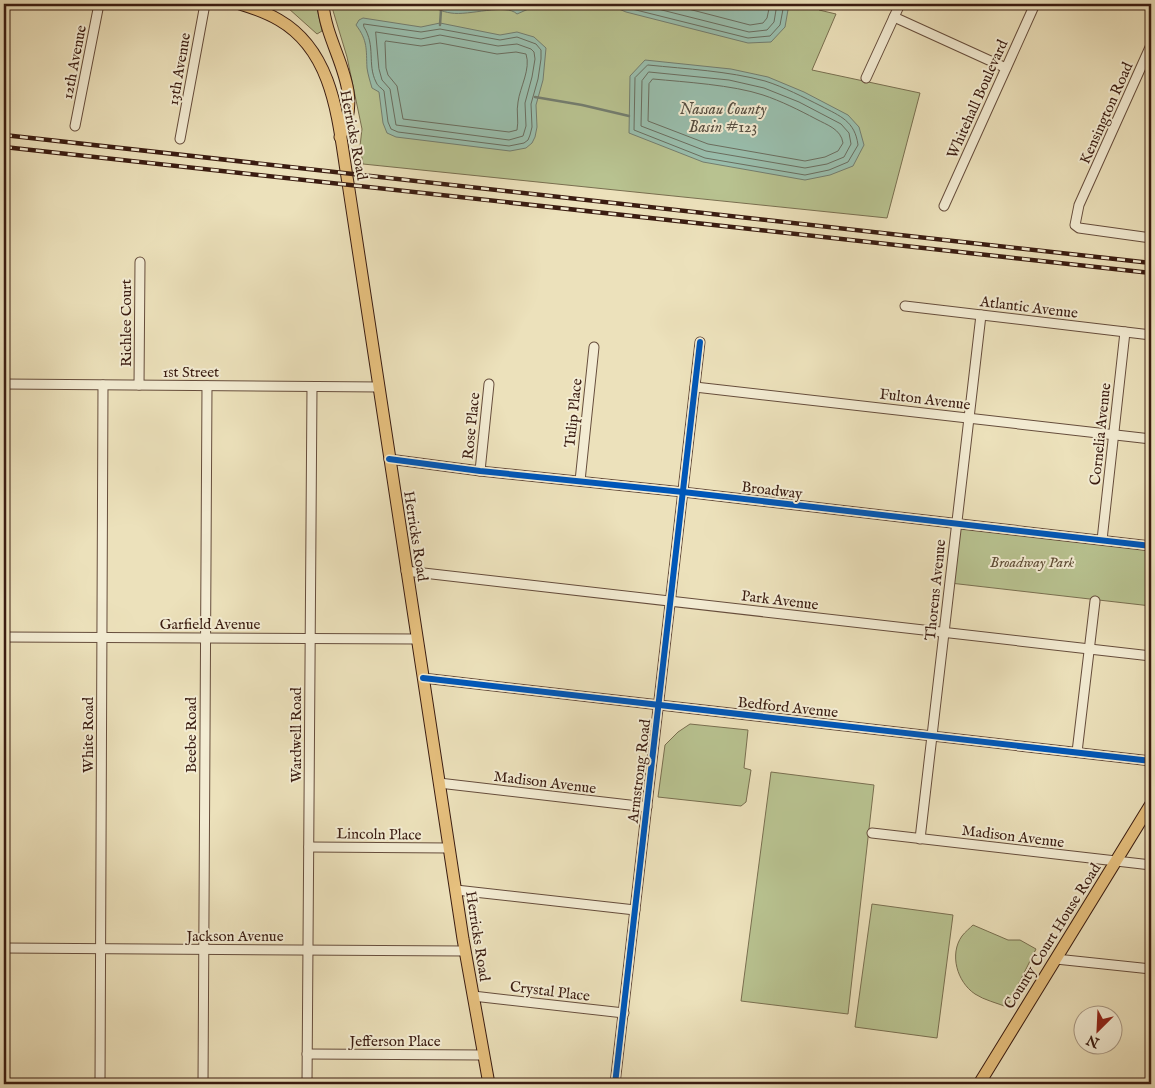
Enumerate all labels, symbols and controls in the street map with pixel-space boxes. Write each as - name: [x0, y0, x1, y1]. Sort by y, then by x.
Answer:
- street label: 12th Avenue: [58, 23, 91, 101]
- street label: 13th Avenue: [164, 31, 195, 107]
- street label: Whitehall Boulevard: [943, 36, 1013, 162]
- street label: Kensington Road: [1076, 58, 1138, 167]
- street label: Herricks Road: [335, 88, 372, 183]
- water label: Nassau County Basin #123: [680, 100, 767, 138]
- street label: Richlee Court: [117, 279, 136, 367]
- street label: Atlantic Avenue: [978, 292, 1079, 323]
- street label: 1st Street: [163, 363, 219, 382]
- street label: Tulip Place: [560, 377, 587, 449]
- street label: Cornelia Avenue: [1086, 382, 1115, 486]
- street label: Fulton Avenue: [878, 384, 972, 415]
- street label: Rose Place: [459, 391, 484, 461]
- street label: Broadway: [740, 477, 804, 504]
- street label: Herricks Road: [399, 489, 432, 584]
- street label: Thorens Avenue: [921, 538, 950, 642]
- park label: Broadway Park: [990, 553, 1074, 572]
- street label: Park Avenue: [740, 586, 820, 615]
- street label: Garfield Avenue: [160, 615, 260, 634]
- street label: Wardwell Road: [287, 686, 306, 783]
- street label: Bedford Avenue: [737, 693, 839, 722]
- street label: White Road: [79, 696, 98, 773]
- street label: Beebe Road: [182, 696, 201, 773]
- street label: Armstrong Road: [624, 717, 655, 825]
- street label: Madison Avenue: [493, 767, 597, 798]
- street label: Madison Avenue: [961, 821, 1065, 852]
- street label: Lincoln Place: [336, 824, 422, 845]
- street label: County Court House Road: [1000, 859, 1106, 1013]
- street label: Herricks Road: [461, 889, 494, 984]
- street label: Jackson Avenue: [184, 927, 284, 946]
- street label: Crystal Place: [509, 977, 591, 1006]
- north arrow: [1072, 1006, 1122, 1056]
- text: N: [1084, 1030, 1103, 1052]
- street label: Jefferson Place: [347, 1032, 441, 1051]

